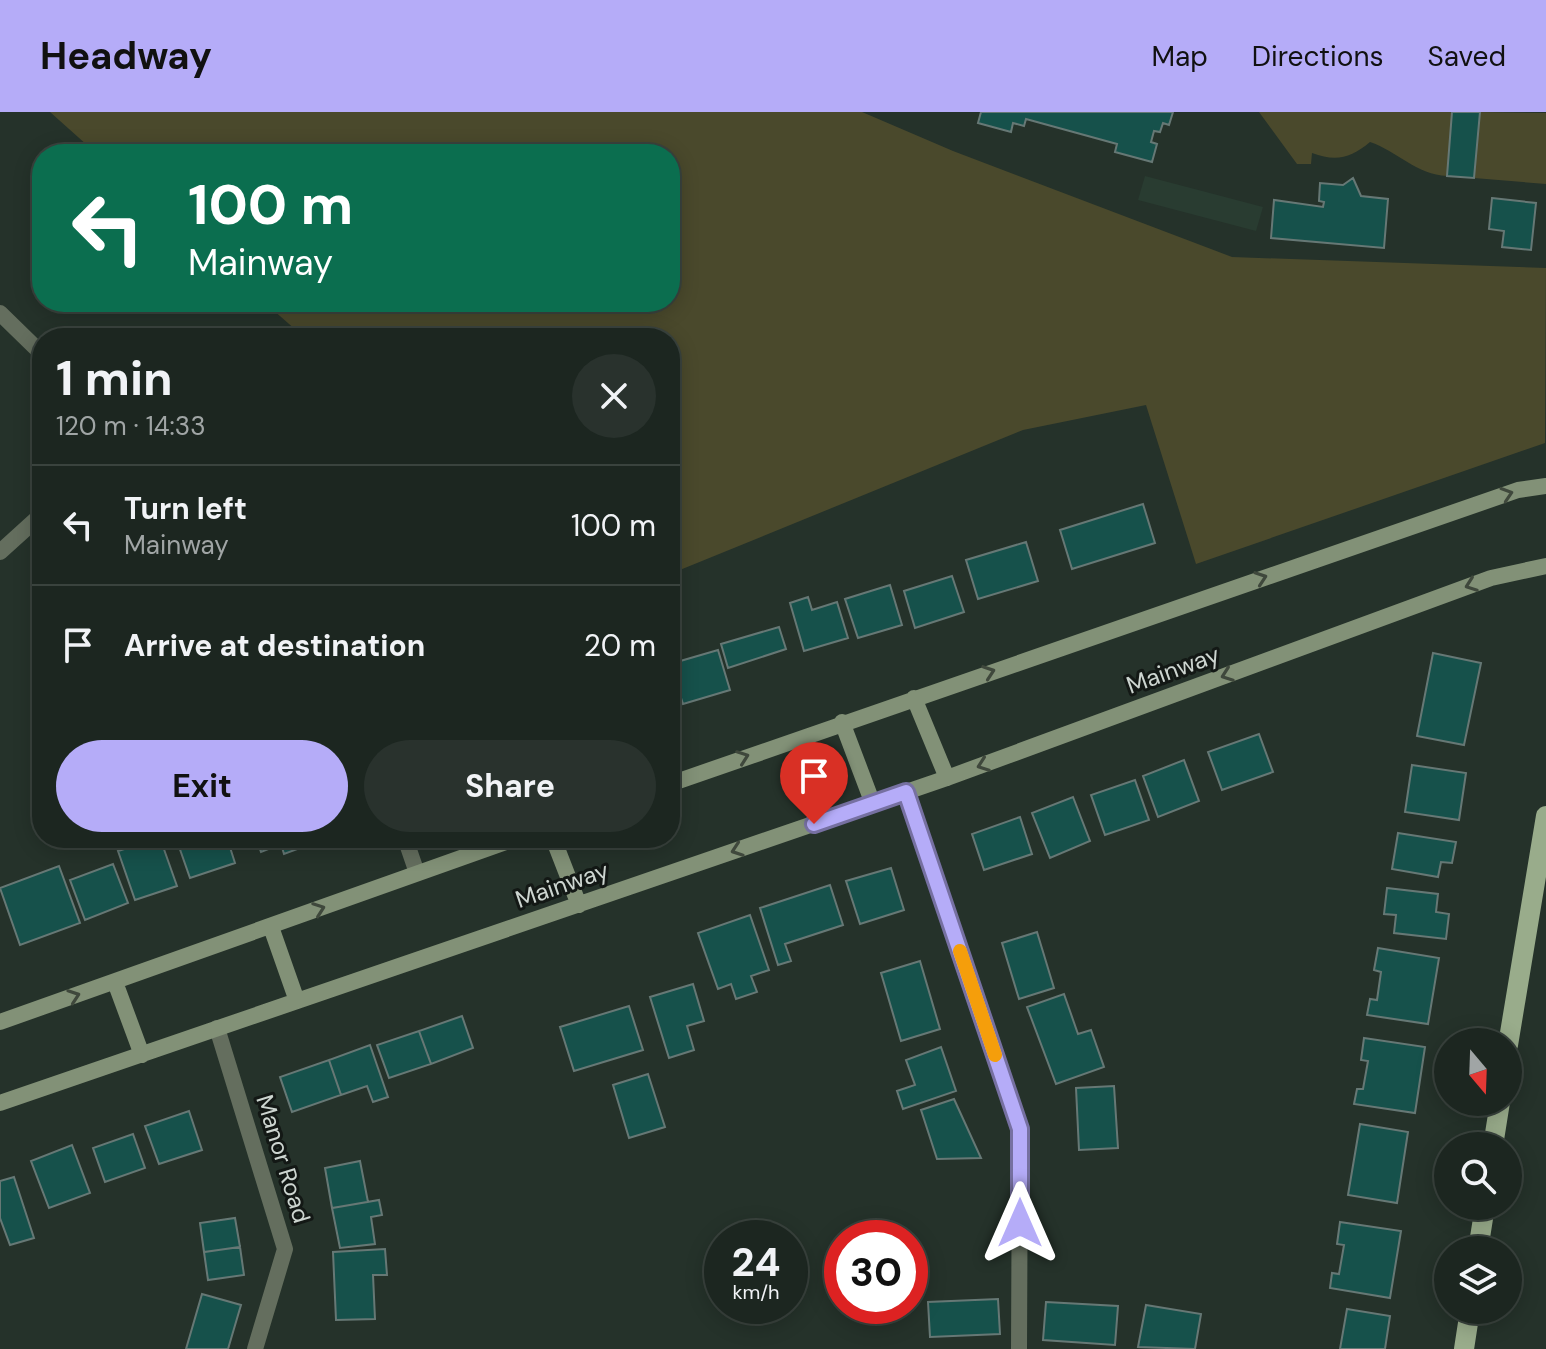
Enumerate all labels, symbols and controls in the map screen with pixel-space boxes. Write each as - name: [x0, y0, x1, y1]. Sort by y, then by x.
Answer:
- text: Headway: [40, 31, 212, 81]
- text: Map: [1151, 38, 1208, 75]
- text: Directions: [1252, 38, 1384, 75]
- text: Saved: [1428, 38, 1506, 75]
- text: 100 m: [188, 168, 353, 241]
- icon: left: [56, 176, 160, 280]
- text: Mainway: [188, 239, 333, 286]
- text: 1 min: [56, 347, 173, 410]
- button: close: [572, 354, 656, 438]
- text: 120 m · 14:33: [56, 409, 206, 443]
- one-way arrow: [1500, 487, 1514, 503]
- text: Turn left: [124, 489, 247, 528]
- icon: left: [56, 503, 100, 547]
- text: 100 m: [571, 506, 656, 545]
- text: Mainway: [124, 528, 229, 562]
- one-way arrow: [1254, 572, 1268, 588]
- one-way arrow: [1465, 575, 1479, 592]
- icon: arrive: [56, 623, 100, 667]
- text: Arrive at destination: [124, 626, 425, 665]
- text: 20 m: [584, 626, 656, 665]
- street label: Mainway: [1122, 638, 1224, 701]
- one-way arrow: [1221, 665, 1235, 682]
- one-way arrow: [981, 666, 995, 682]
- button: Exit: [56, 740, 348, 832]
- button: Share: [364, 740, 656, 832]
- pin: [780, 742, 848, 824]
- one-way arrow: [736, 751, 750, 767]
- icon: arrive: [792, 754, 836, 798]
- one-way arrow: [977, 755, 991, 772]
- one-way arrow: [731, 841, 745, 857]
- street label: Mainway: [511, 854, 613, 915]
- one-way arrow: [311, 902, 325, 919]
- one-way arrow: [66, 989, 80, 1006]
- north arrow: [1434, 1028, 1522, 1116]
- map controls: [1434, 1028, 1522, 1324]
- street label: Manor Road: [249, 1091, 318, 1227]
- button: search: [1434, 1132, 1522, 1220]
- position arrow: [978, 1181, 1062, 1265]
- speed limit sign: 30: [824, 1220, 928, 1324]
- text: 24: [732, 1236, 780, 1288]
- button: layers: [1434, 1236, 1522, 1324]
- text: km/h: [732, 1279, 780, 1305]

